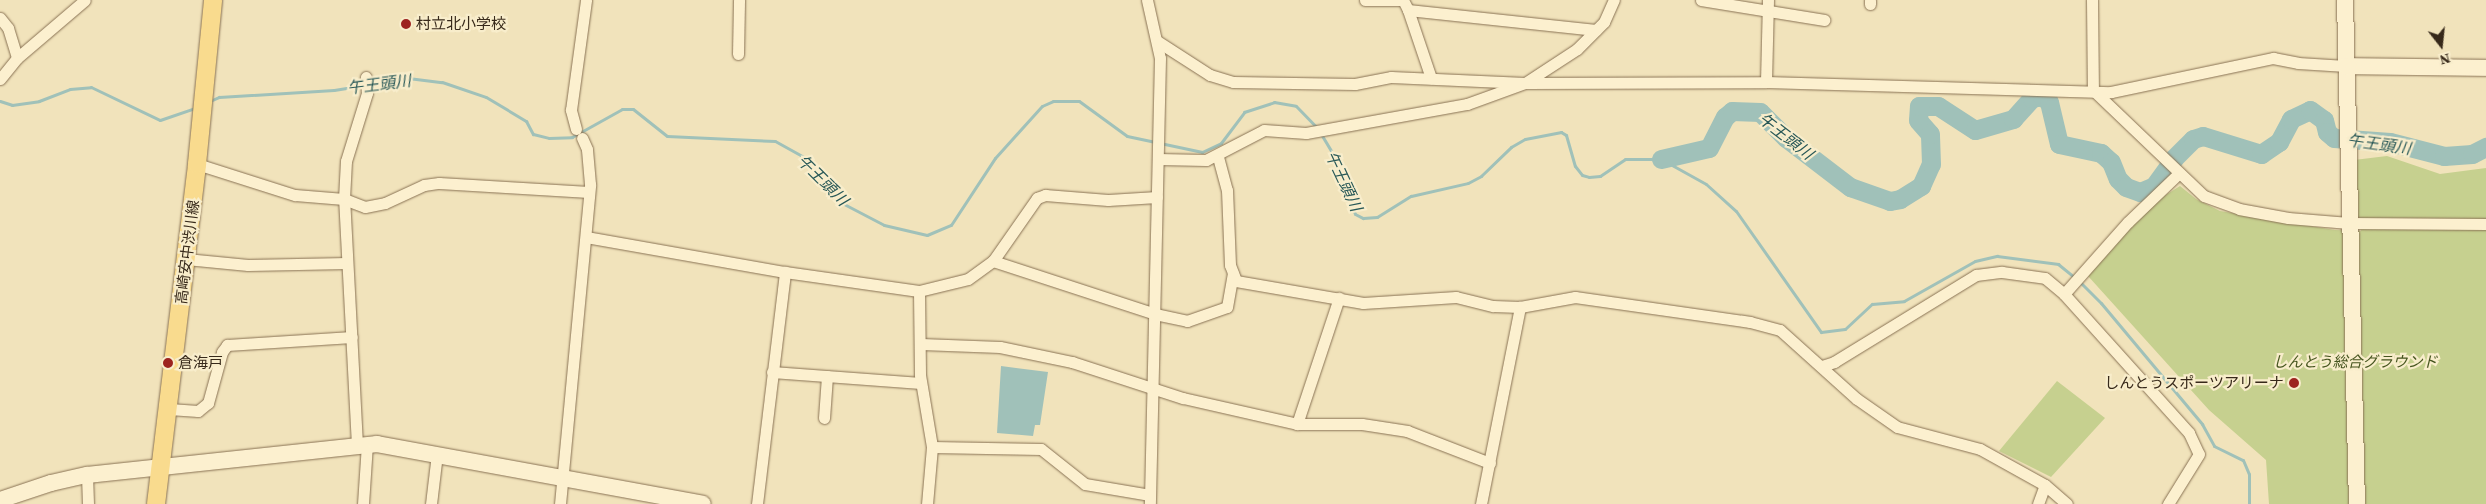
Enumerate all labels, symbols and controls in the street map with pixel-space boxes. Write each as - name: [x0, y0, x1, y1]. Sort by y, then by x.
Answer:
- place label: 村立北小学校: [416, 15, 506, 33]
- marker: 村立北小学校: [400, 18, 412, 30]
- north arrow: [2416, 20, 2466, 70]
- text: N: [2437, 48, 2453, 70]
- water label: 午王頭川: [346, 71, 412, 97]
- water label: 午王頭川: [1755, 109, 1817, 163]
- water label: 午王頭川: [2346, 130, 2412, 158]
- water label: 午王頭川: [1322, 148, 1366, 214]
- water label: 午王頭川: [794, 151, 852, 209]
- street label: 高崎安中渋川線: [172, 199, 202, 305]
- park label: しんとう総合グラウンド: [2273, 353, 2437, 371]
- place label: 倉海戸: [178, 354, 223, 372]
- marker: 倉海戸: [162, 357, 174, 369]
- place label: しんとうスポーツアリーナ: [2104, 374, 2284, 392]
- marker: しんとうスポーツアリーナ: [2288, 377, 2300, 389]

